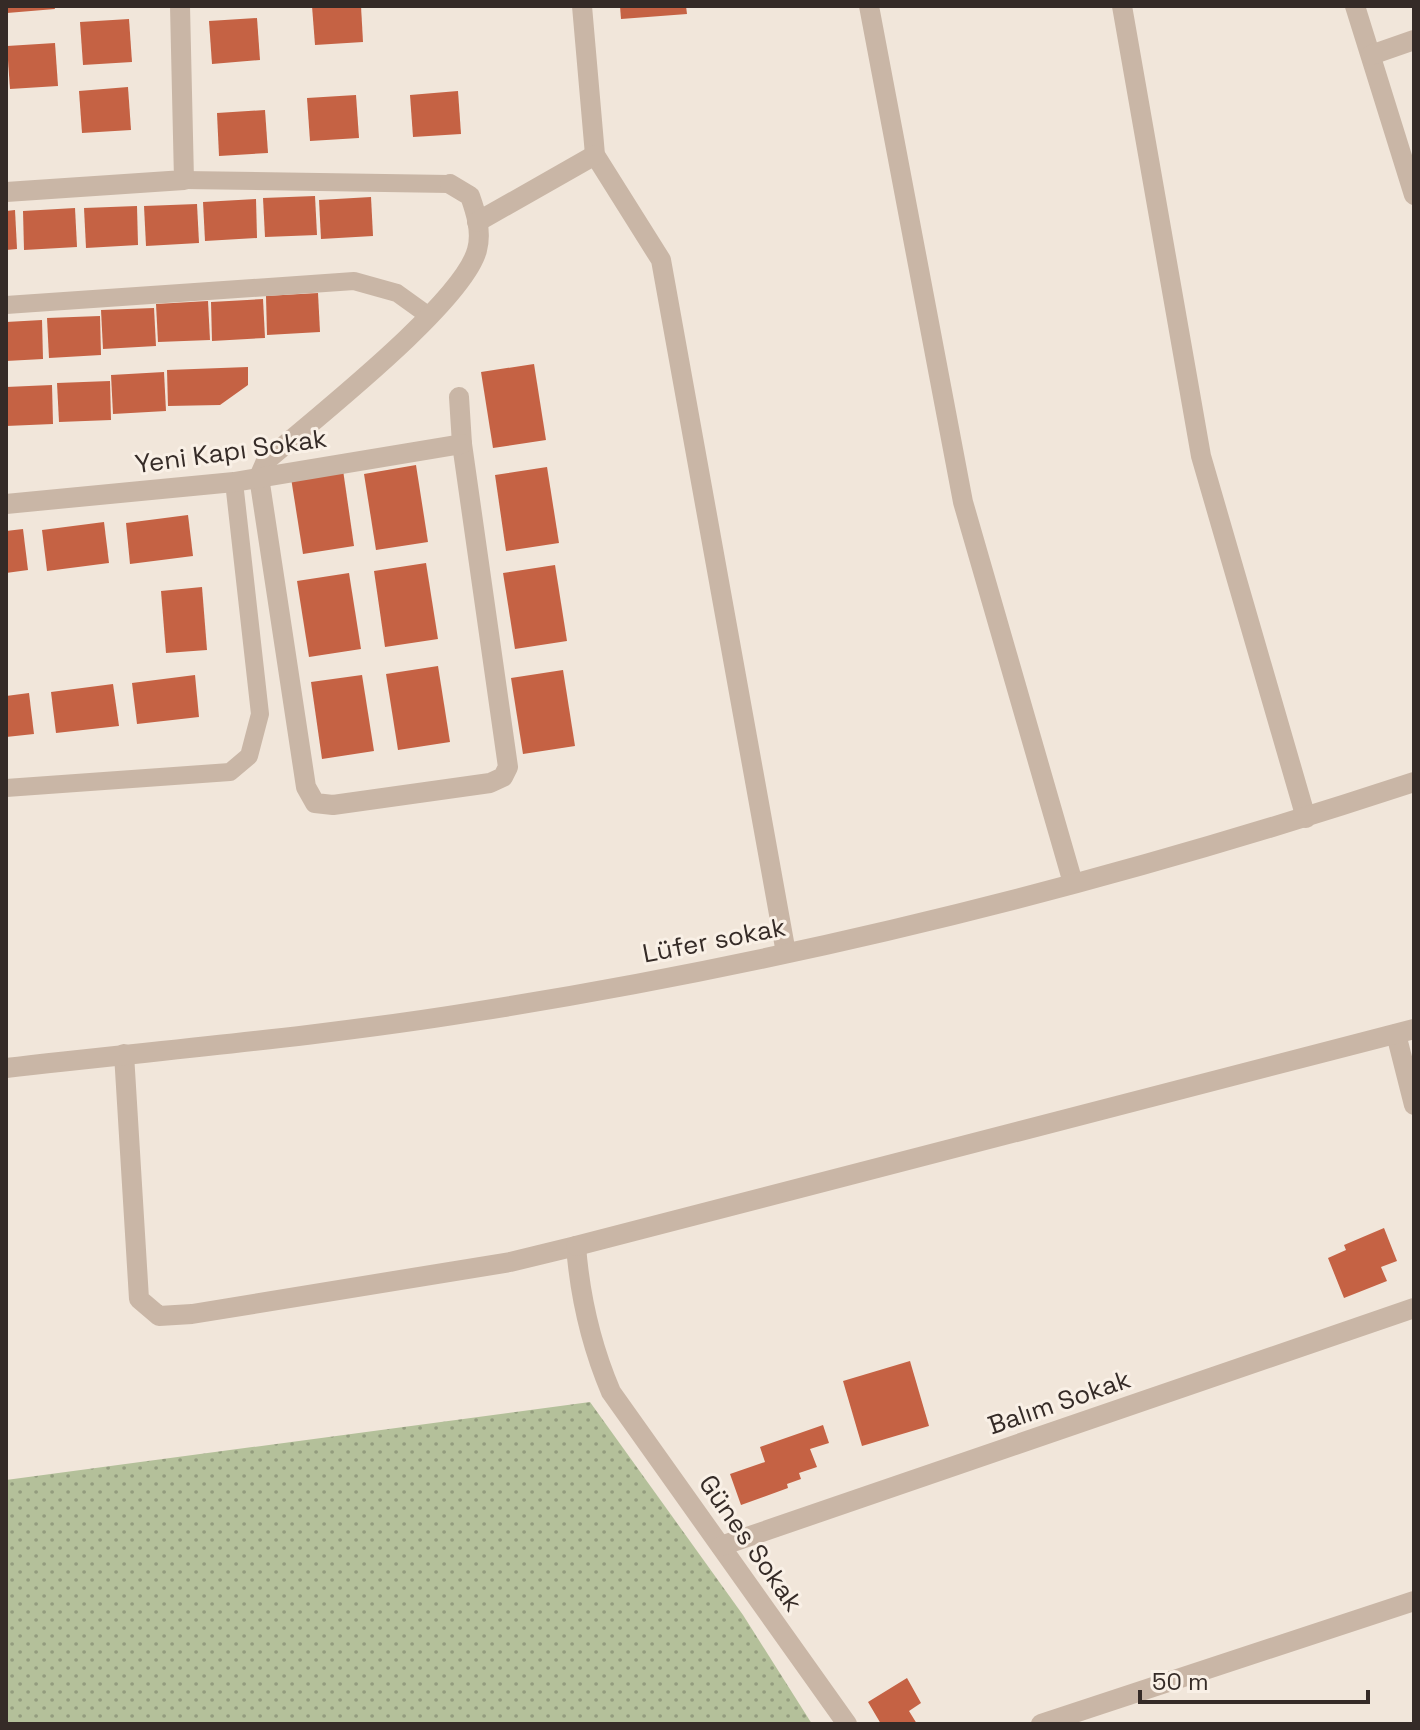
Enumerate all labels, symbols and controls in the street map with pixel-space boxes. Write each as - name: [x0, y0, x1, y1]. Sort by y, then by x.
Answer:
- street label: Yeni Kapı Sokak: [133, 421, 329, 481]
- street label: Lüfer sokak: [640, 909, 788, 971]
- street label: Balım Sokak: [983, 1362, 1135, 1442]
- street label: Günes Sokak: [691, 1468, 811, 1618]
- scale bar: [1140, 1654, 1368, 1704]
- text: 50 m: [1152, 1666, 1209, 1697]

